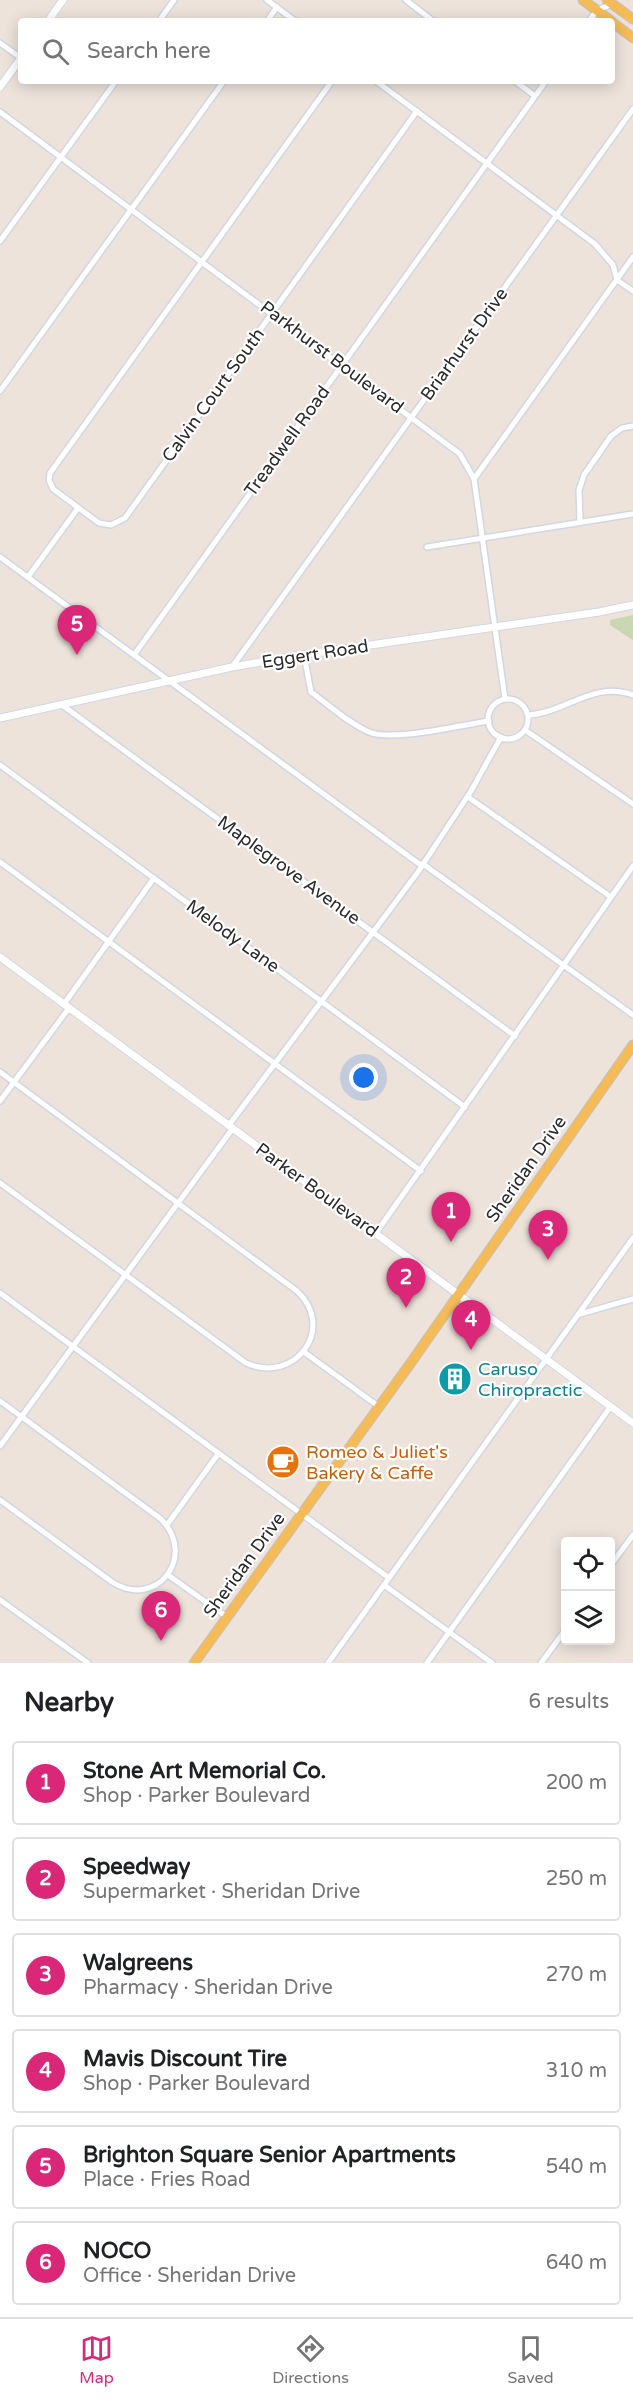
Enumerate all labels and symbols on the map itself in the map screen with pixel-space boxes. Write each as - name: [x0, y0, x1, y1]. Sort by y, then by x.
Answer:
- street label: Briarhurst Drive: [416, 283, 512, 405]
- street label: Parkhurst Boulevard: [256, 296, 408, 418]
- street label: Calvin Court South: [157, 324, 269, 466]
- street label: Treadwell Road: [239, 381, 335, 501]
- pin: 5: [58, 606, 97, 655]
- street label: Eggert Road: [260, 635, 370, 673]
- street label: Maplegrove Avenue: [213, 811, 365, 929]
- street label: Melody Lane: [182, 895, 284, 977]
- your location: [349, 1063, 378, 1092]
- street label: Sheridan Drive: [481, 1112, 571, 1226]
- street label: Parker Boulevard: [251, 1138, 383, 1242]
- pin: 1: [432, 1192, 470, 1242]
- pin: 3: [528, 1210, 568, 1260]
- pin: 2: [386, 1258, 426, 1308]
- pin: 4: [452, 1300, 490, 1350]
- place label: Caruso Chiropractic: [478, 1358, 582, 1401]
- building icon: Caruso Chiropractic: [437, 1361, 473, 1397]
- place label: Romeo & Juliet's Bakery & Caffe: [306, 1441, 448, 1484]
- cafe icon: Romeo & Juliet's Bakery & Caffe: [265, 1444, 301, 1480]
- street label: Sheridan Drive: [198, 1508, 290, 1622]
- pin: 6: [142, 1592, 180, 1641]

